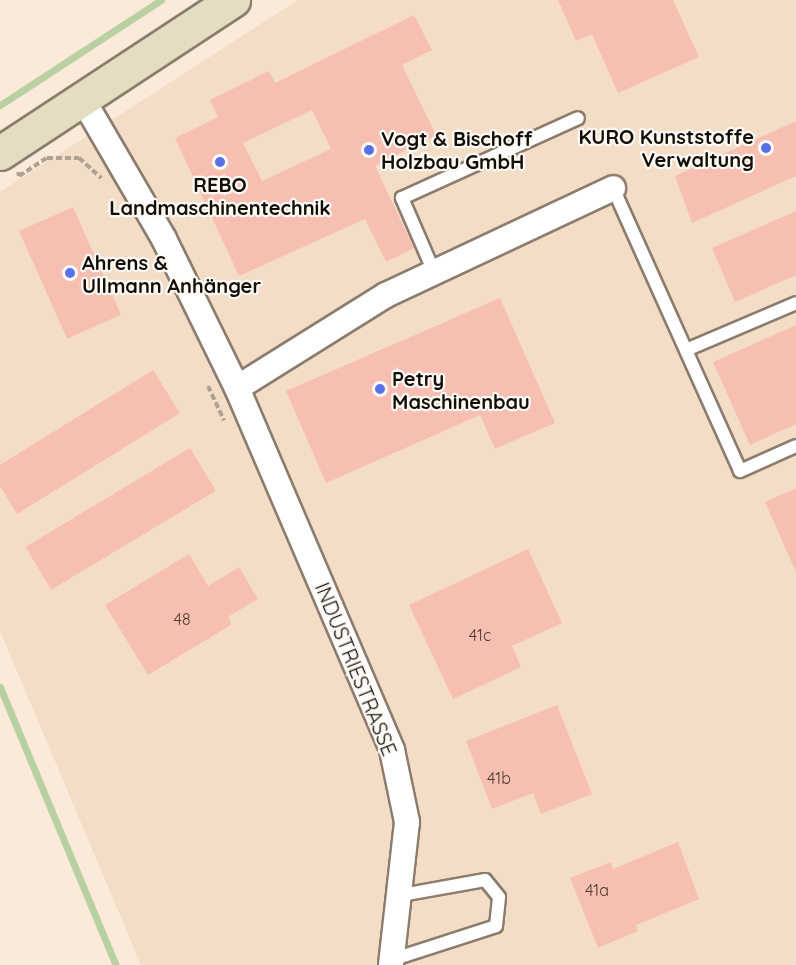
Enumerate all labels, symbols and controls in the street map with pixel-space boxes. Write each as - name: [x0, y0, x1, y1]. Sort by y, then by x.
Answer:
- place label: KURO Kunststoffe Verwaltung: [579, 124, 754, 171]
- place label: Vogt & Bischoff Holzbau GmbH: [381, 126, 532, 173]
- marker: KURO Kunststoffe Verwaltung: [759, 141, 773, 155]
- marker: Vogt & Bischoff Holzbau GmbH: [362, 143, 376, 157]
- marker: REBO Landmaschinentechnik: [213, 155, 227, 169]
- place label: REBO Landmaschinentechnik: [109, 172, 331, 219]
- place label: Ahrens & Ullmann Anhänger: [82, 250, 261, 297]
- marker: Ahrens & Ullmann Anhänger: [63, 266, 77, 280]
- place label: Petry Maschinenbau: [392, 366, 530, 413]
- marker: Petry Maschinenbau: [373, 382, 387, 396]
- street label: INDUSTRIESTRASSE: [310, 579, 402, 759]
- house number: 48: [173, 609, 191, 629]
- house number: 41c: [469, 625, 491, 645]
- house number: 41b: [487, 768, 511, 788]
- house number: 41a: [585, 880, 609, 900]

